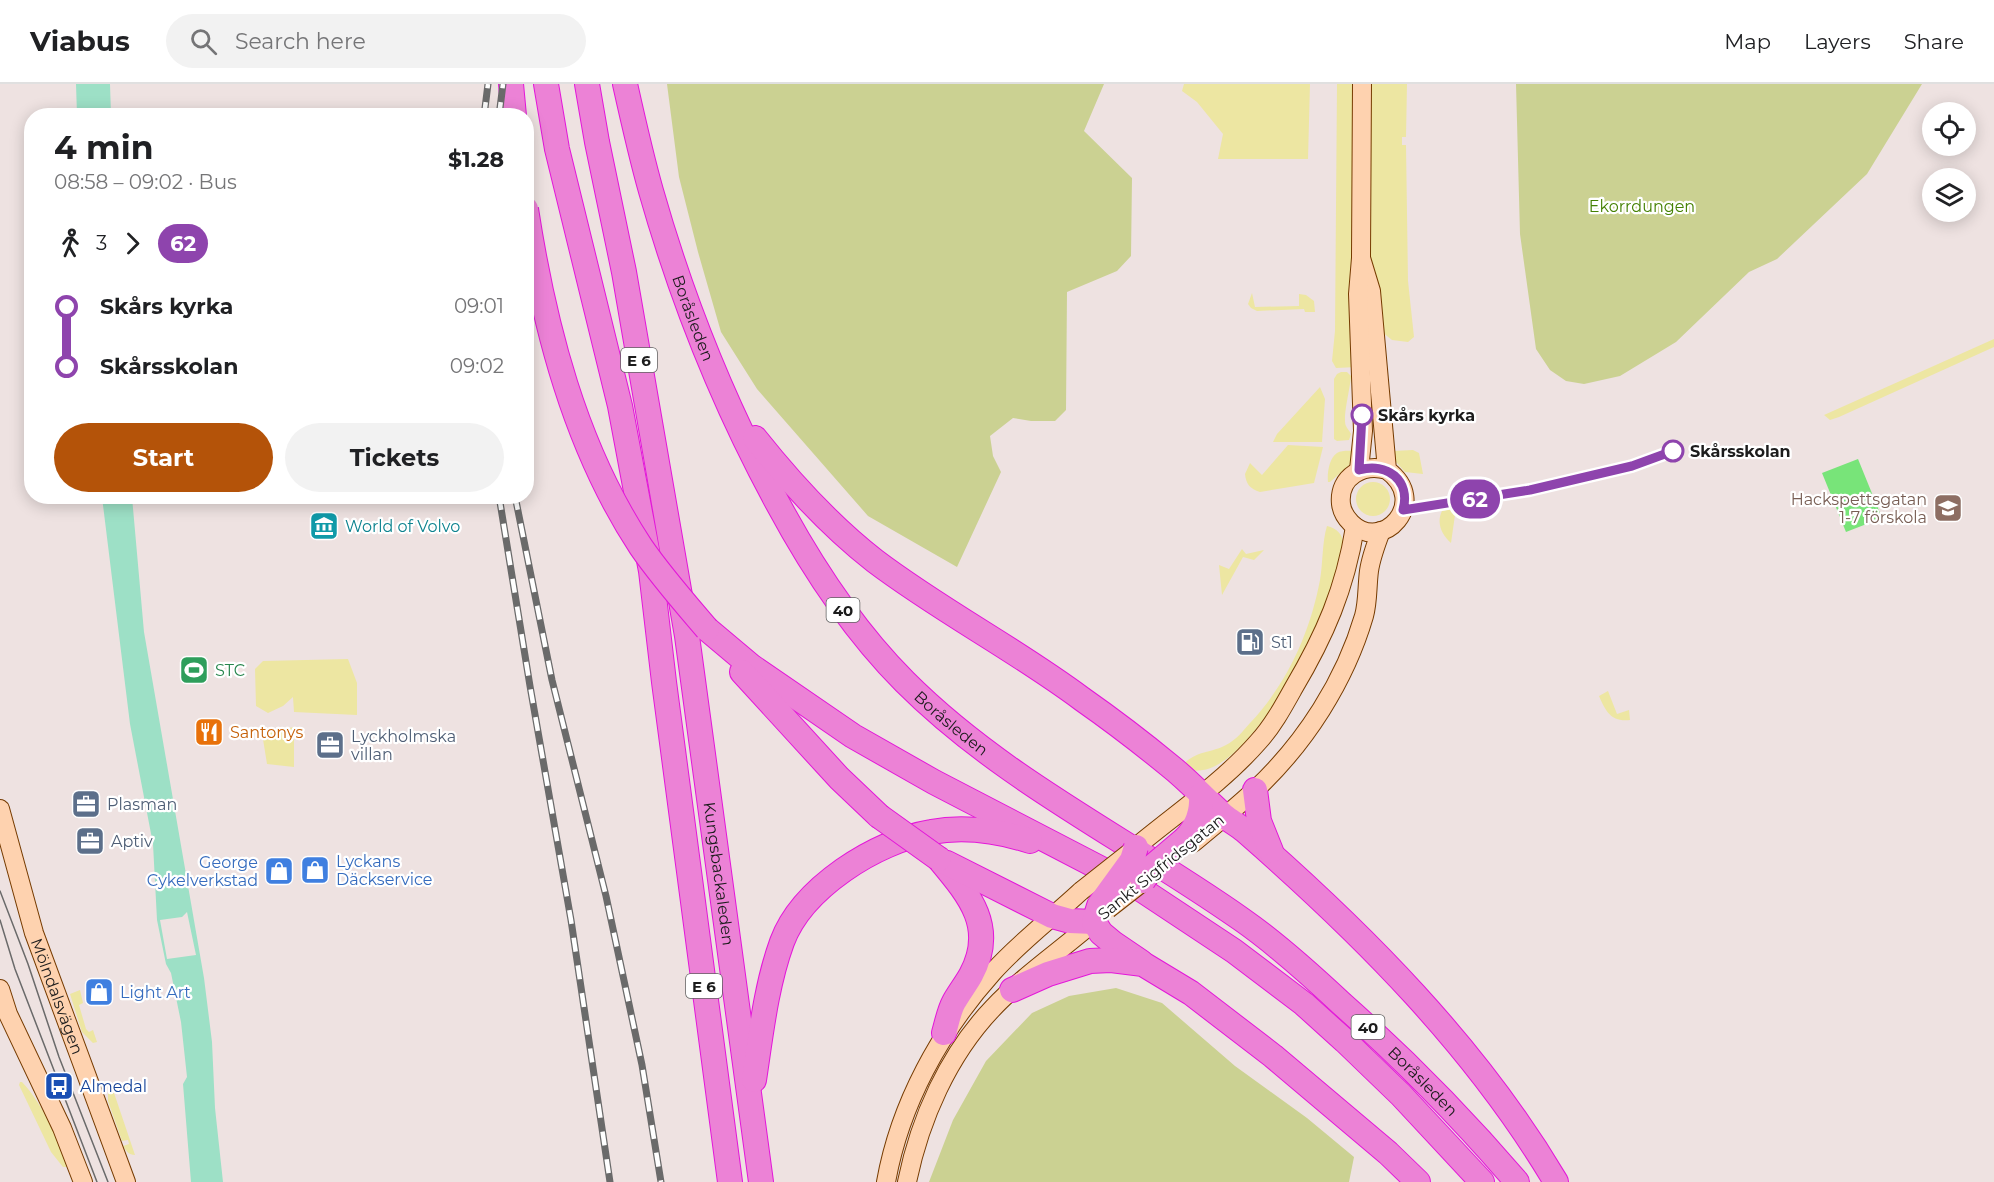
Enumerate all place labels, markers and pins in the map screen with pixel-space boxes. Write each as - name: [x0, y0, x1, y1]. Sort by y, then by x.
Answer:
- marker: Skårs kyrka: [1351, 404, 1373, 426]
- place label: Skårs kyrka: [1378, 406, 1475, 425]
- marker: Skårsskolan: [1662, 440, 1684, 462]
- place label: Skårsskolan: [1690, 442, 1791, 461]
- place label: Hackspettsgatan 1-7 förskola: [1791, 490, 1927, 527]
- school or university icon: Hackspettsgatan 1-7 förskola: [1932, 492, 1964, 524]
- museum icon: World of Volvo: [308, 510, 340, 542]
- place label: World of Volvo: [345, 517, 460, 536]
- fuel station icon: St1: [1234, 626, 1266, 658]
- place label: St1: [1271, 633, 1293, 652]
- sports icon: STC: [178, 654, 210, 686]
- place label: STC: [215, 661, 245, 680]
- restaurant icon: Santonys: [193, 716, 225, 748]
- place label: Santonys: [230, 723, 303, 742]
- place label: Lyckholmska villan: [351, 727, 456, 764]
- office icon: Lyckholmska villan: [314, 729, 346, 761]
- office icon: Plasman: [70, 788, 102, 820]
- place label: Plasman: [107, 795, 177, 814]
- office icon: Aptiv: [74, 825, 106, 857]
- place label: Aptiv: [111, 832, 153, 851]
- place label: Lyckans Däckservice: [336, 852, 433, 889]
- place label: George Cykelverkstad: [147, 853, 258, 890]
- shop icon: Lyckans Däckservice: [299, 854, 331, 886]
- shop icon: George Cykelverkstad: [263, 855, 295, 887]
- shop icon: Light Art: [83, 976, 115, 1008]
- place label: Light Art: [120, 983, 191, 1002]
- bus stop icon: Almedal: [43, 1070, 75, 1102]
- place label: Almedal: [80, 1077, 147, 1096]

